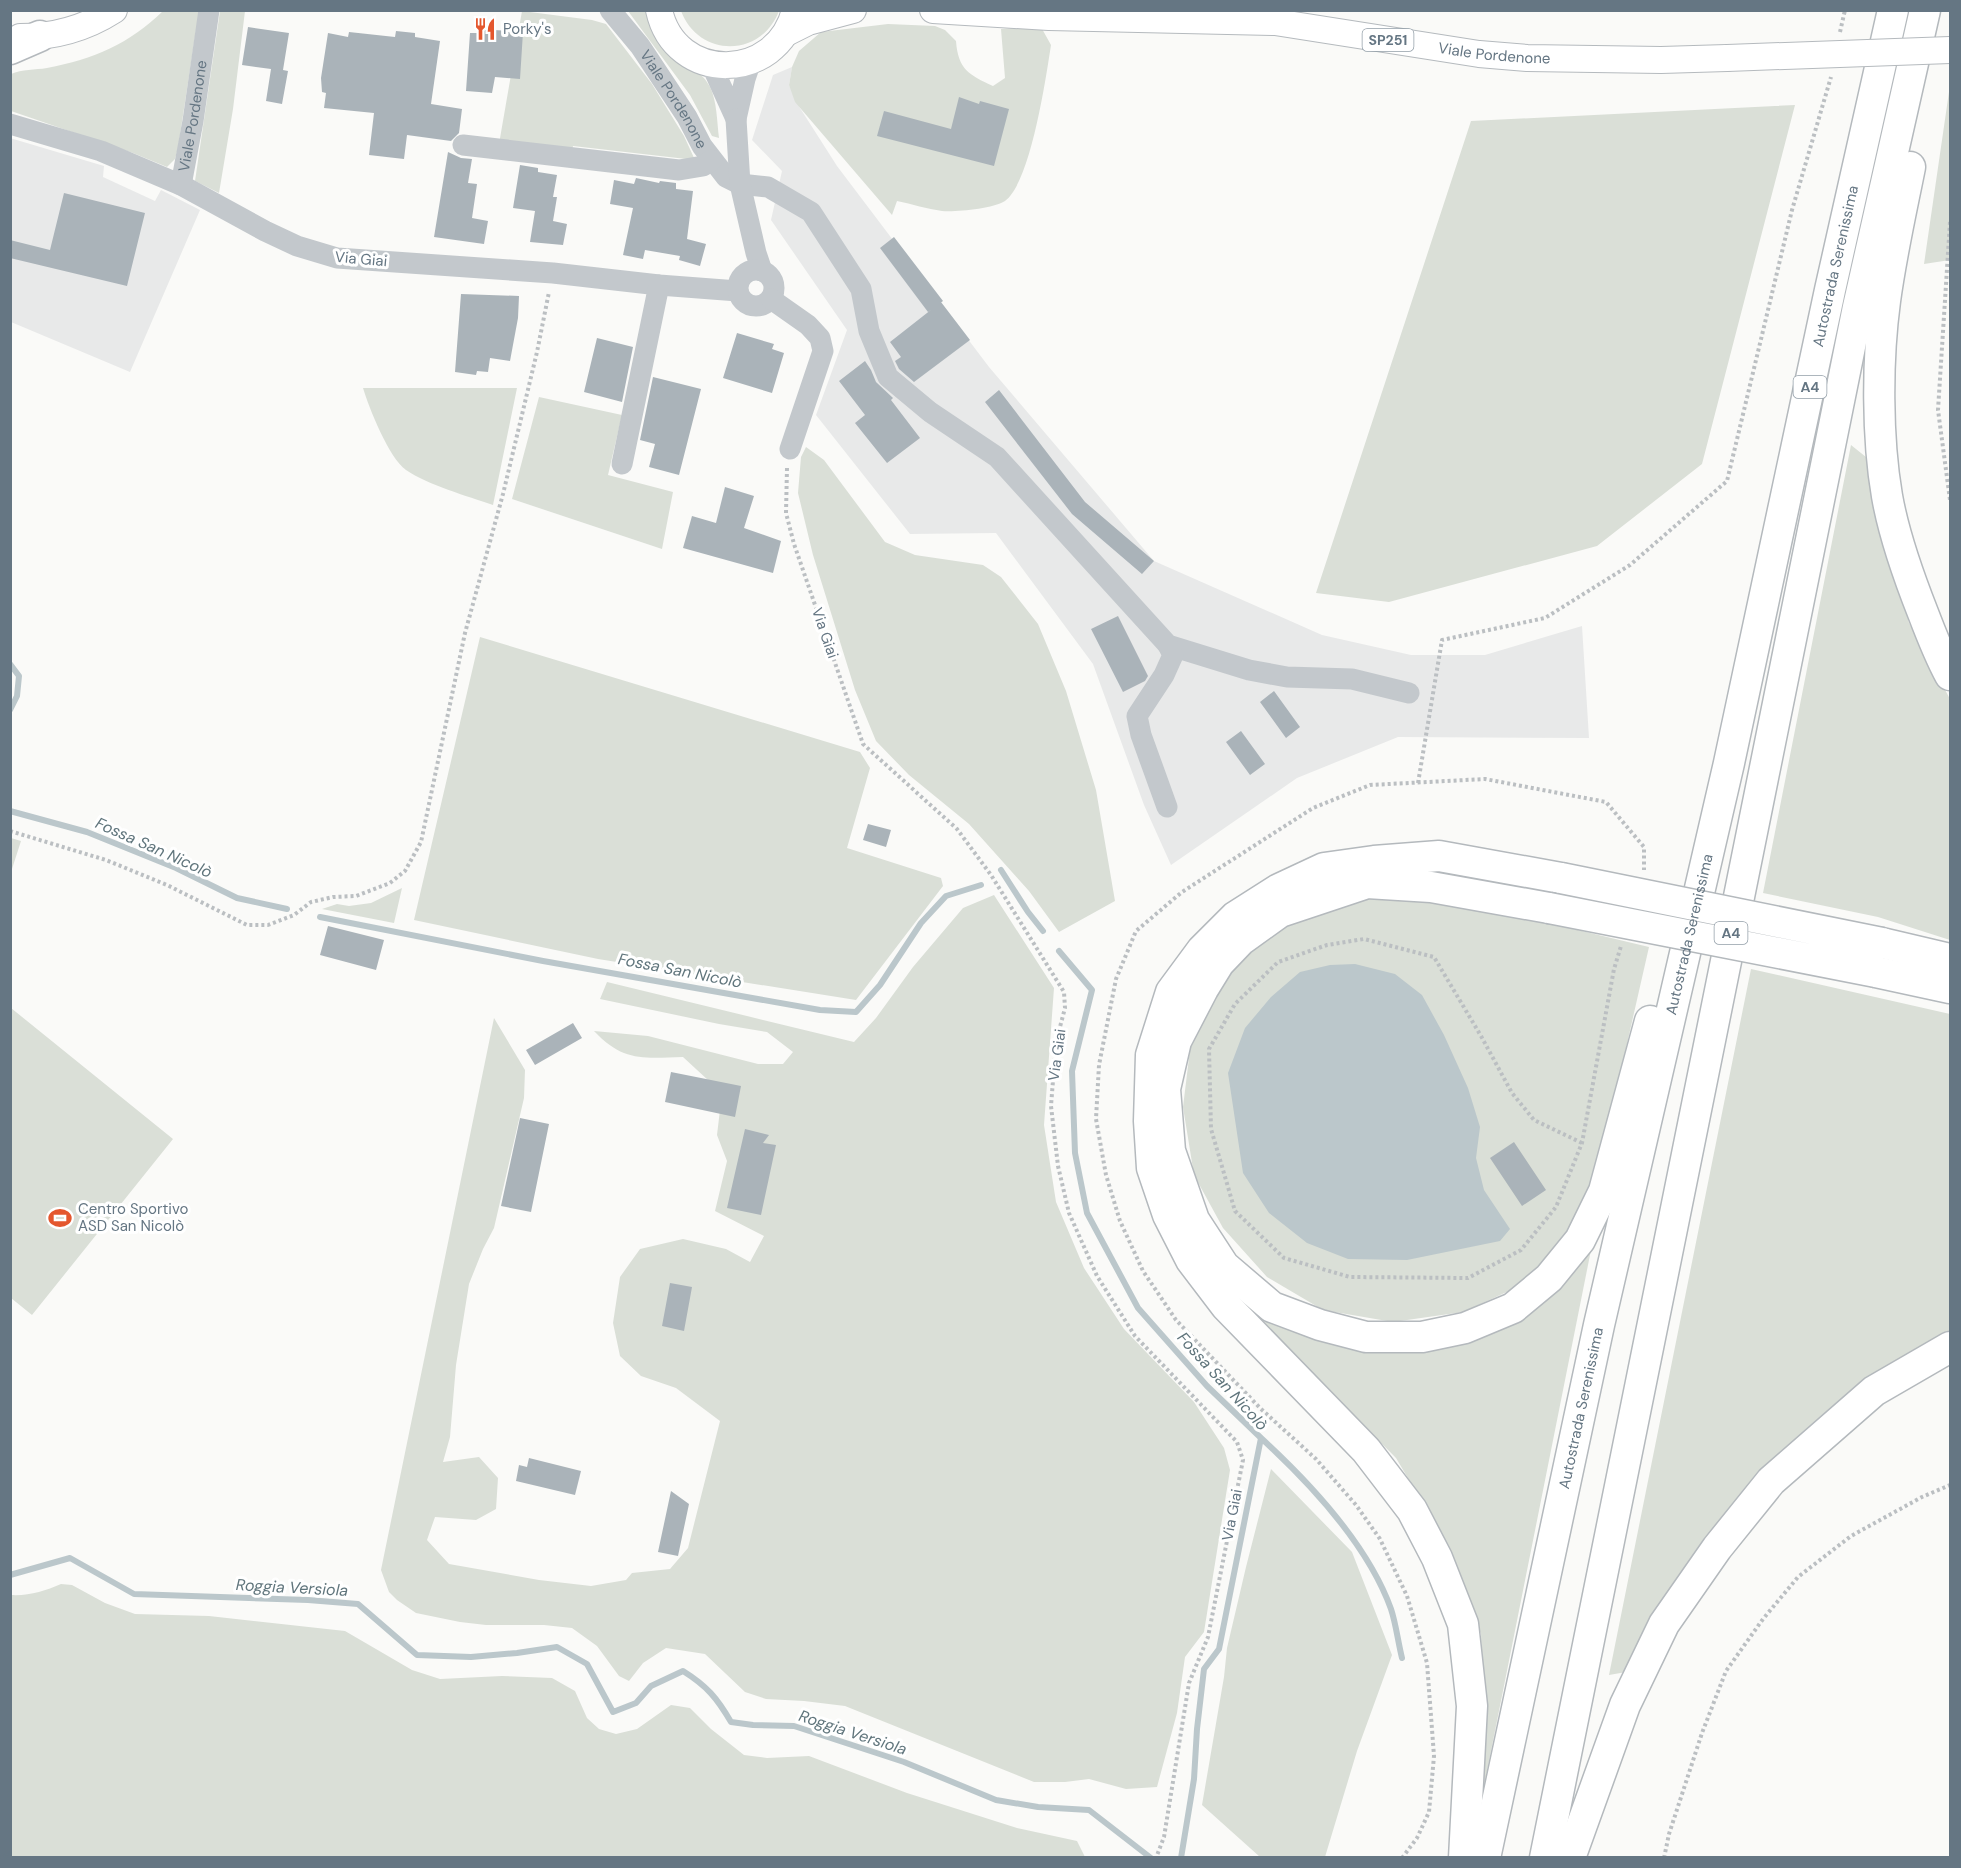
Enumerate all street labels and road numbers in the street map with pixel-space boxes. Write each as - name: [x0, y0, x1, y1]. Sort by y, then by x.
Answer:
- road number: SP251: [1362, 29, 1414, 51]
- street label: Viale Pordenone: [1437, 38, 1551, 68]
- street label: Viale Pordenone: [635, 46, 712, 152]
- street label: Viale Pordenone: [174, 59, 212, 173]
- street label: Autostrada Serenissima: [1808, 184, 1863, 349]
- street label: Via Giai: [334, 247, 388, 271]
- road number: A4: [1794, 376, 1826, 398]
- street label: Via Giai: [807, 605, 843, 661]
- street label: Autostrada Serenissima: [1661, 852, 1718, 1017]
- road number: A4: [1714, 922, 1748, 944]
- street label: Via Giai: [1043, 1028, 1071, 1082]
- street label: Autostrada Serenissima: [1554, 1325, 1608, 1491]
- street label: Via Giai: [1217, 1487, 1247, 1543]

